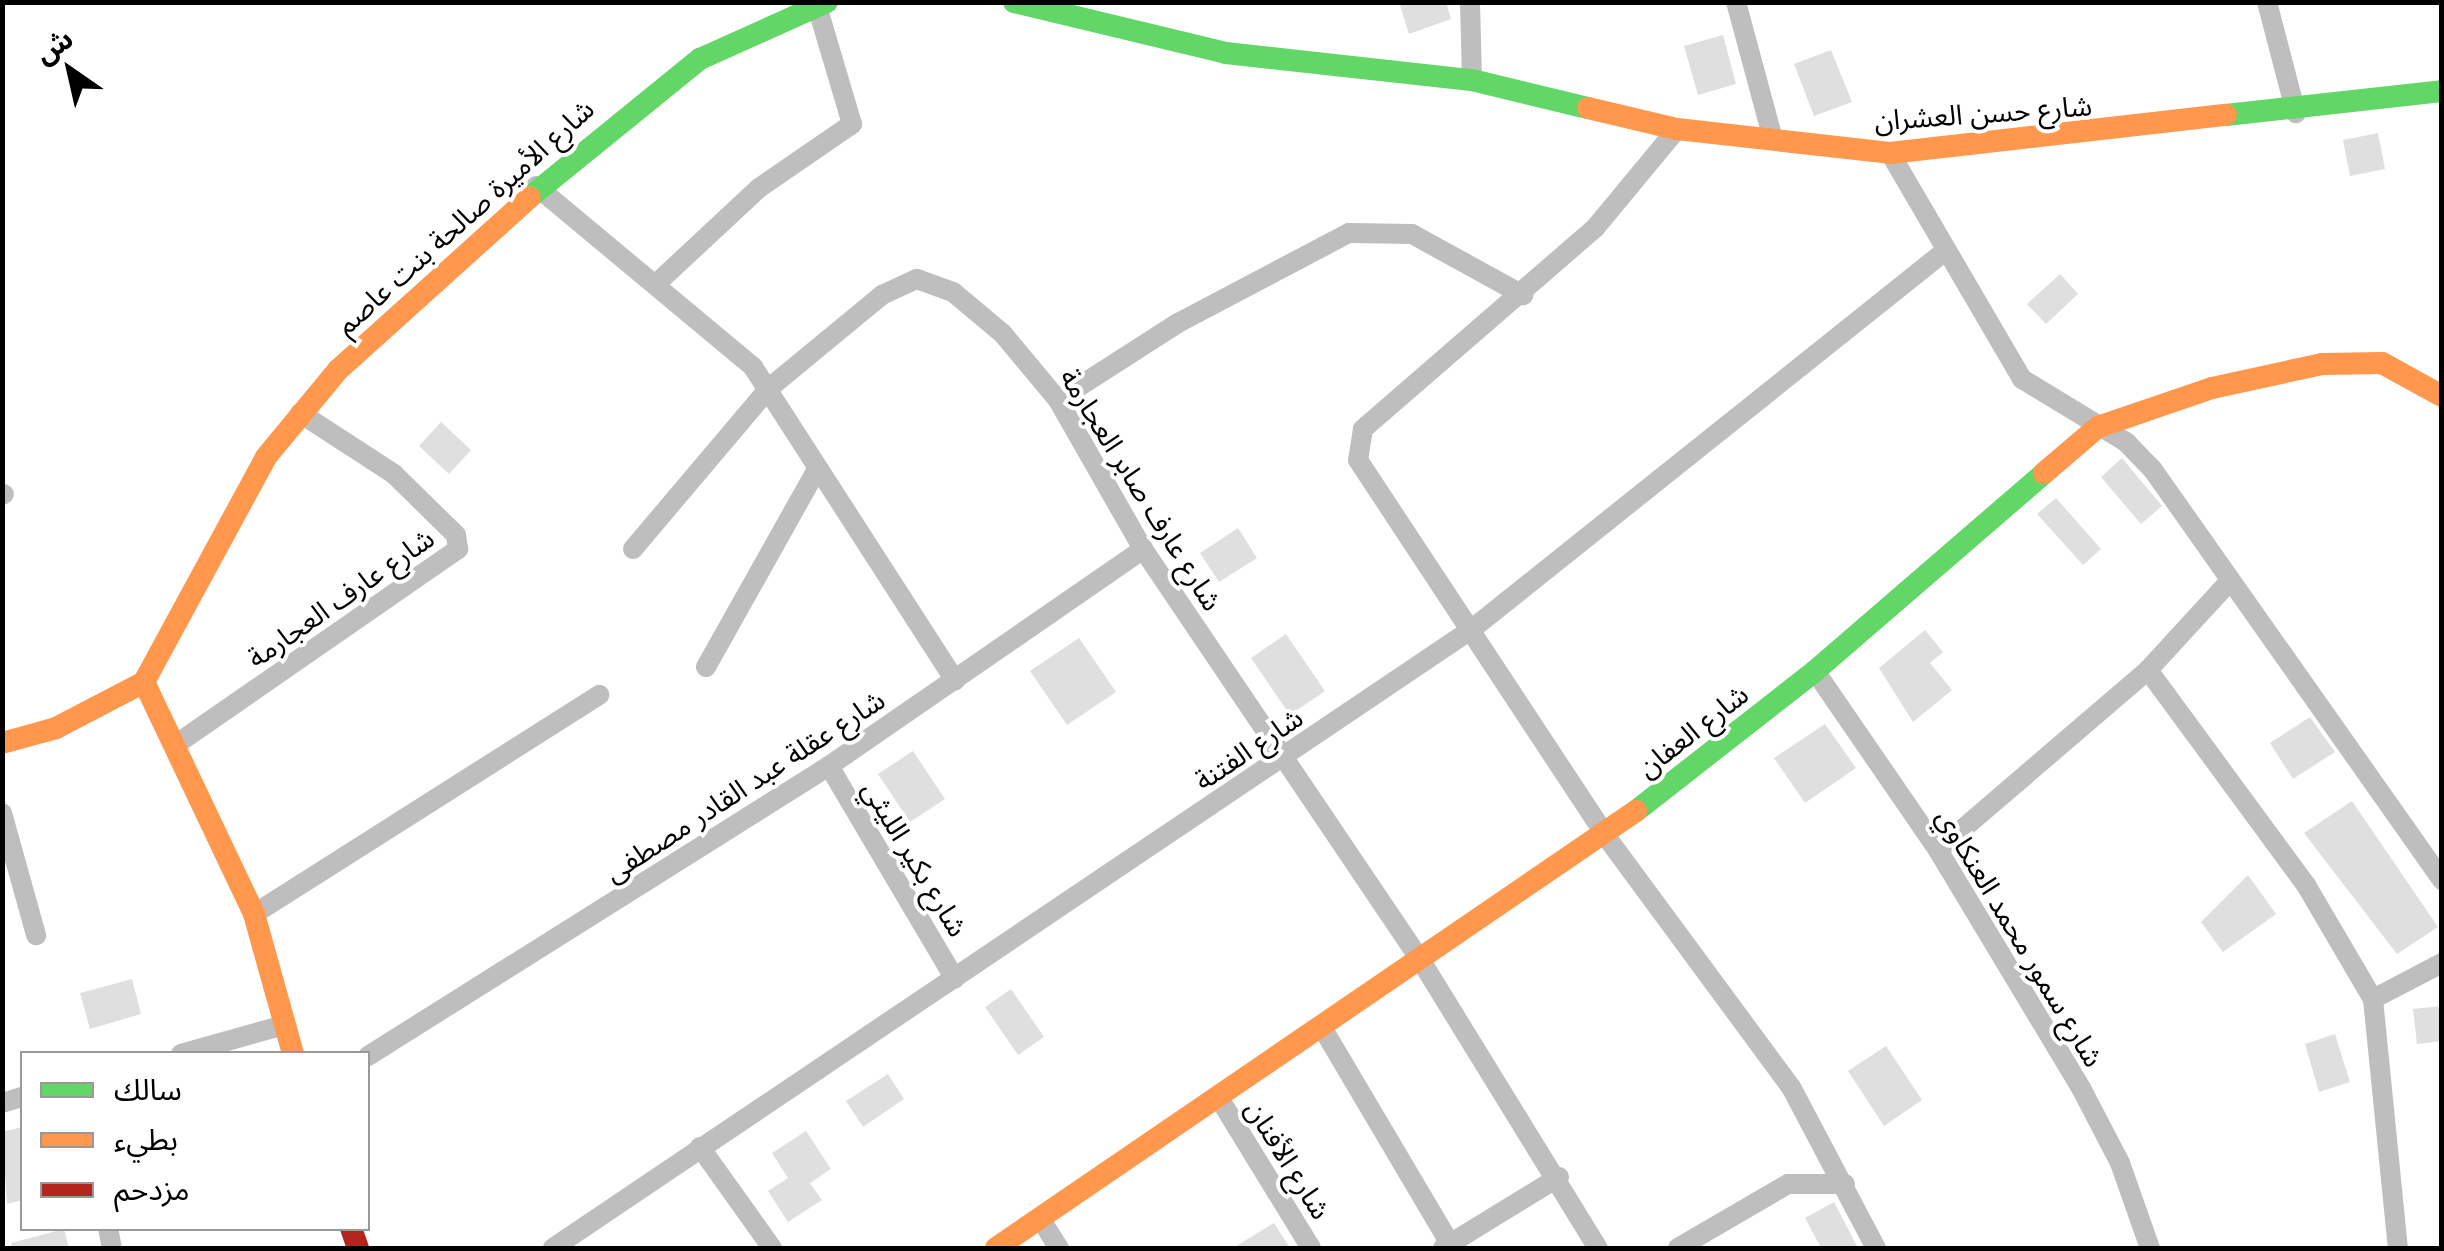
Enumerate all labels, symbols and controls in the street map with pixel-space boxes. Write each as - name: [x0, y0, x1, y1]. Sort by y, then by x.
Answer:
- north arrow: [20, 20, 120, 120]
- text: ش: [28, 20, 79, 70]
- street label: شارع حسن العشران: [1873, 88, 2093, 136]
- street label: شارع الأميرة صالحة بنت عاصم: [328, 91, 600, 341]
- street label: شارع عارف صابر العجارمة: [1054, 362, 1230, 616]
- street label: شارع عارف العجارمة: [240, 520, 440, 674]
- street label: شارع العفان: [1630, 676, 1754, 784]
- street label: شارع عقلة عبد القادر مصطفى: [598, 682, 890, 888]
- street label: شارع الفتنة: [1188, 700, 1308, 796]
- street label: شارع بكير الليثي: [856, 774, 976, 942]
- street label: شارع سمور محمد العنكاوي: [1930, 802, 2112, 1072]
- legend: [20, 1051, 370, 1231]
- text: سالك: [114, 1070, 182, 1106]
- street label: شارع الأفنان: [1239, 1093, 1339, 1225]
- text: بطيء: [114, 1120, 178, 1156]
- text: مزدحم: [114, 1170, 190, 1206]

